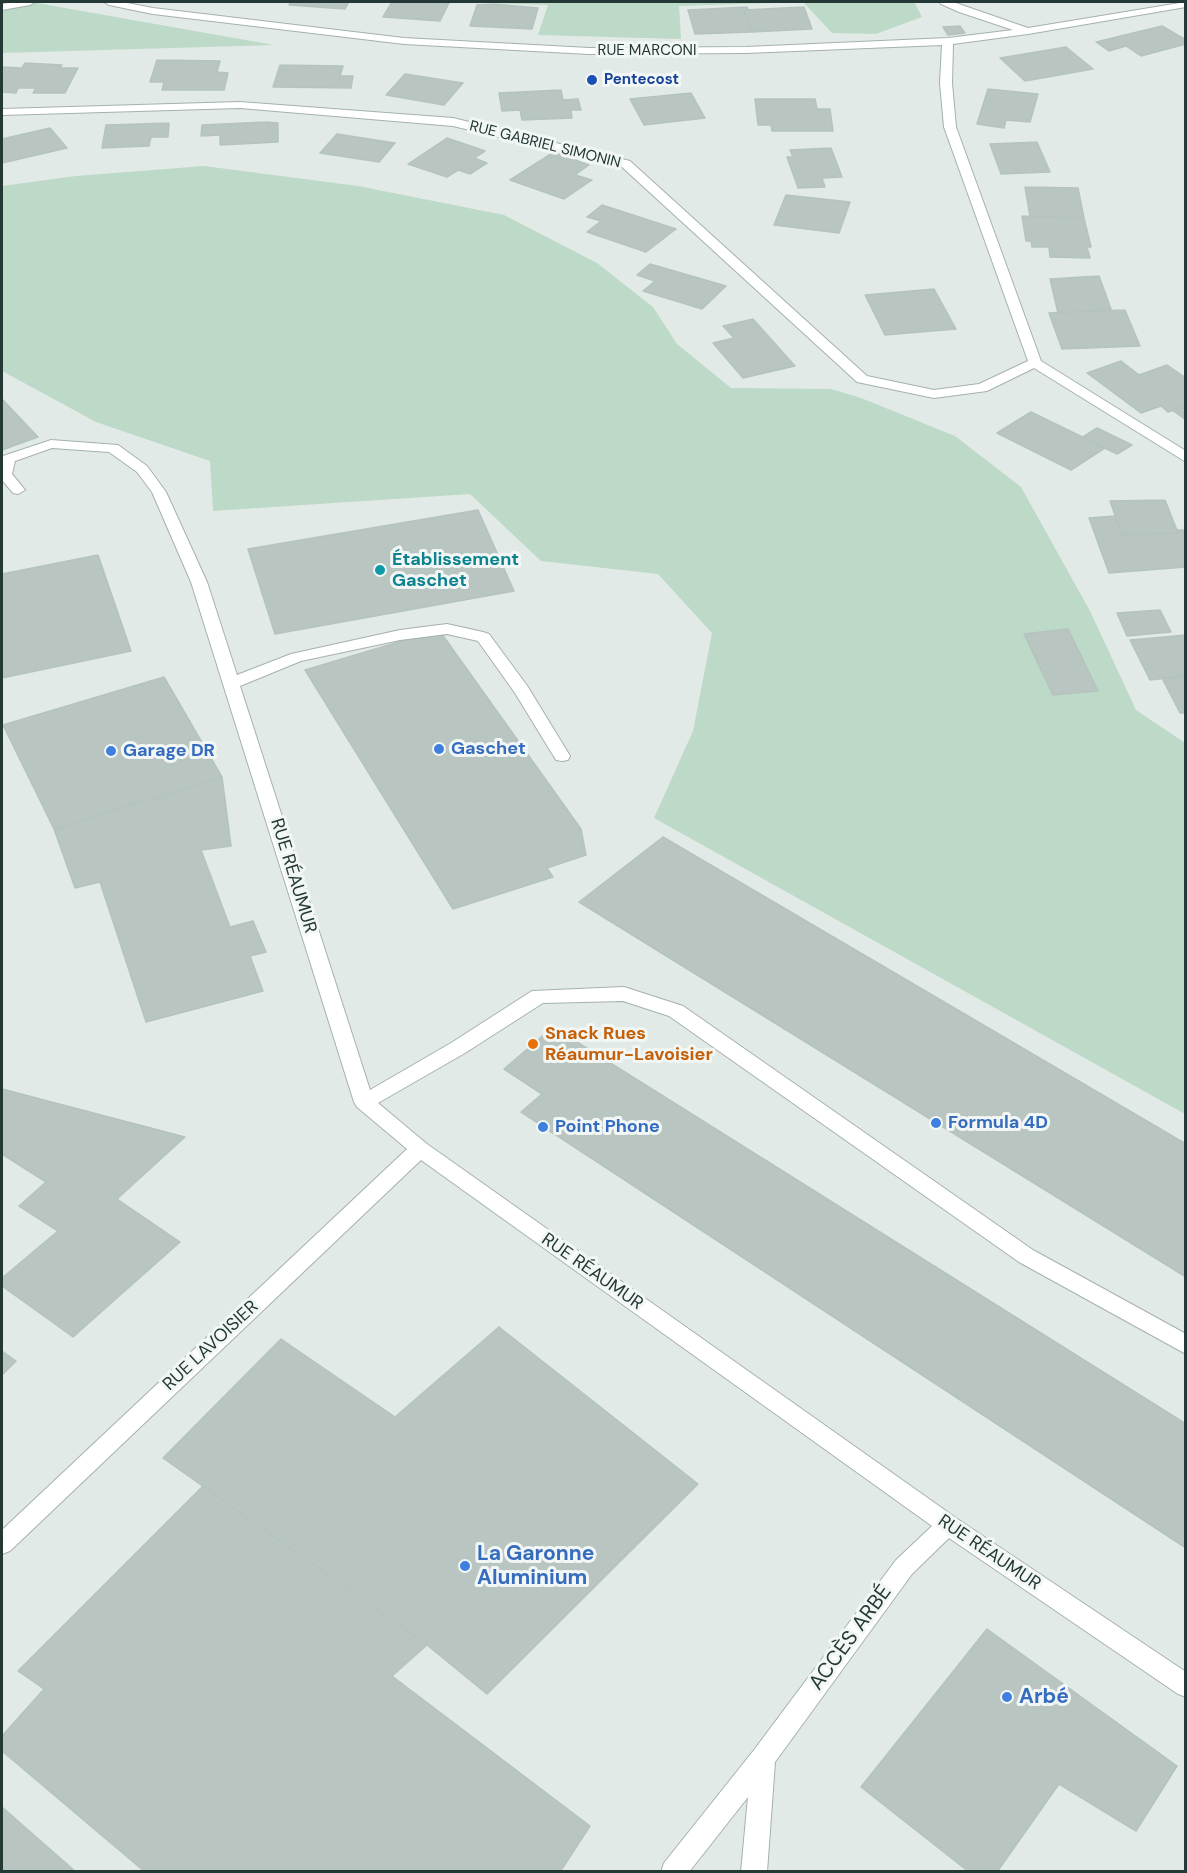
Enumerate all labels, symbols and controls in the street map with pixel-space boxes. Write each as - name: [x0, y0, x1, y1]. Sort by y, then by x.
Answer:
- street label: RUE MARCONI: [598, 42, 696, 60]
- place label: Pentecost: [604, 71, 679, 89]
- marker: Pentecost: [585, 73, 599, 87]
- street label: RUE GABRIEL SIMONIN: [468, 118, 622, 172]
- place label: Établissement Gaschet: [392, 549, 519, 592]
- marker: Établissement Gaschet: [373, 563, 387, 577]
- place label: Gaschet: [451, 738, 526, 760]
- place label: Garage DR: [123, 740, 215, 762]
- marker: Gaschet: [432, 742, 446, 756]
- marker: Garage DR: [104, 744, 118, 758]
- street label: RUE RÉAUMUR: [265, 816, 321, 936]
- place label: Snack Rues Réaumur-Lavoisier: [545, 1023, 713, 1066]
- marker: Snack Rues Réaumur-Lavoisier: [526, 1037, 540, 1051]
- place label: Formula 4D: [948, 1112, 1048, 1134]
- place label: Point Phone: [555, 1116, 660, 1138]
- marker: Formula 4D: [929, 1116, 943, 1130]
- marker: Point Phone: [536, 1120, 550, 1134]
- street label: RUE RÉAUMUR: [537, 1229, 647, 1315]
- street label: RUE LAVOISIER: [159, 1296, 263, 1396]
- street label: RUE RÉAUMUR: [934, 1511, 1044, 1595]
- place label: La Garonne Aluminium: [477, 1541, 594, 1591]
- marker: La Garonne Aluminium: [458, 1559, 472, 1573]
- street label: ACCÈS ARBÉ: [804, 1581, 898, 1695]
- place label: Arbé: [1019, 1684, 1069, 1710]
- marker: Arbé: [1000, 1690, 1014, 1704]

